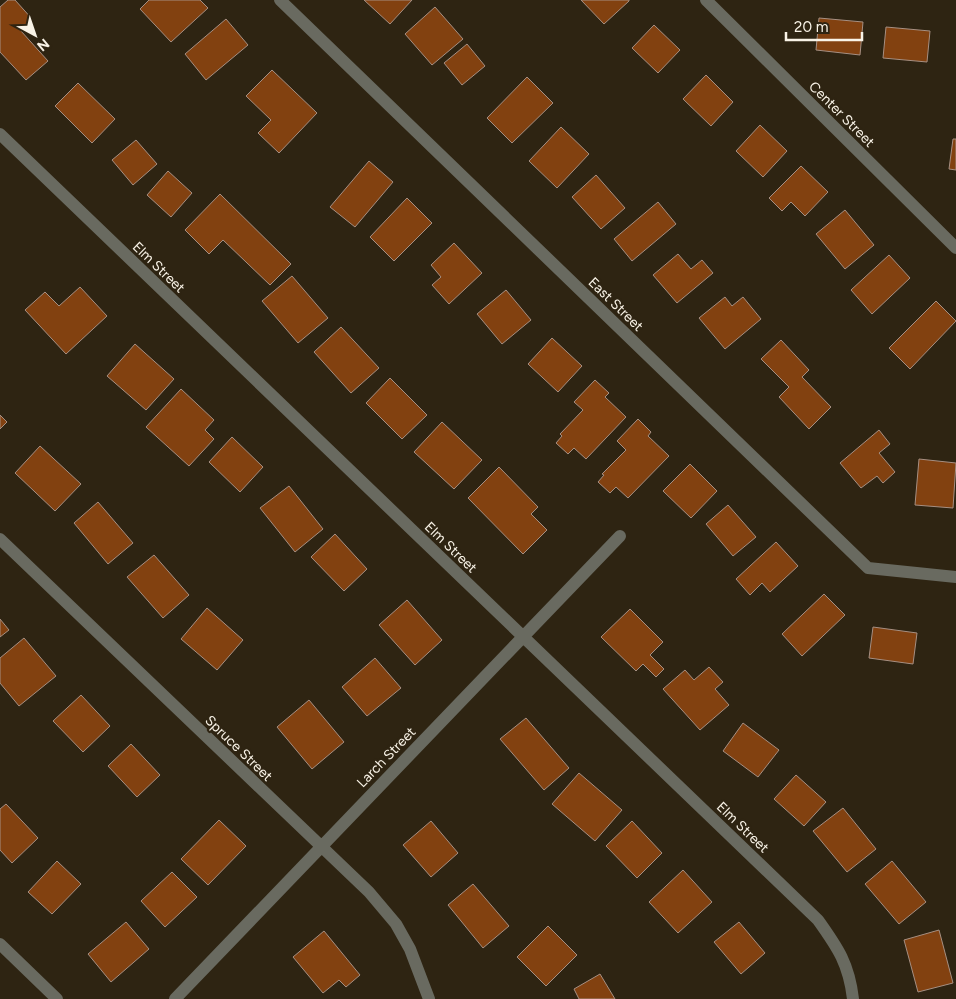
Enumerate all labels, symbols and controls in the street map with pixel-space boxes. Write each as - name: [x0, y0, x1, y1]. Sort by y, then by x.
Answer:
- north arrow: [10, 10, 60, 60]
- scale bar: [786, 10, 862, 42]
- text: 20 m: [794, 18, 828, 36]
- text: N: [33, 35, 53, 55]
- street label: Center Street: [805, 78, 878, 151]
- street label: Elm Street: [129, 238, 188, 296]
- street label: East Street: [585, 274, 647, 335]
- street label: Elm Street: [421, 518, 480, 576]
- street label: Spruce Street: [201, 712, 276, 785]
- street label: Larch Street: [353, 724, 419, 791]
- street label: Elm Street: [713, 798, 772, 856]

